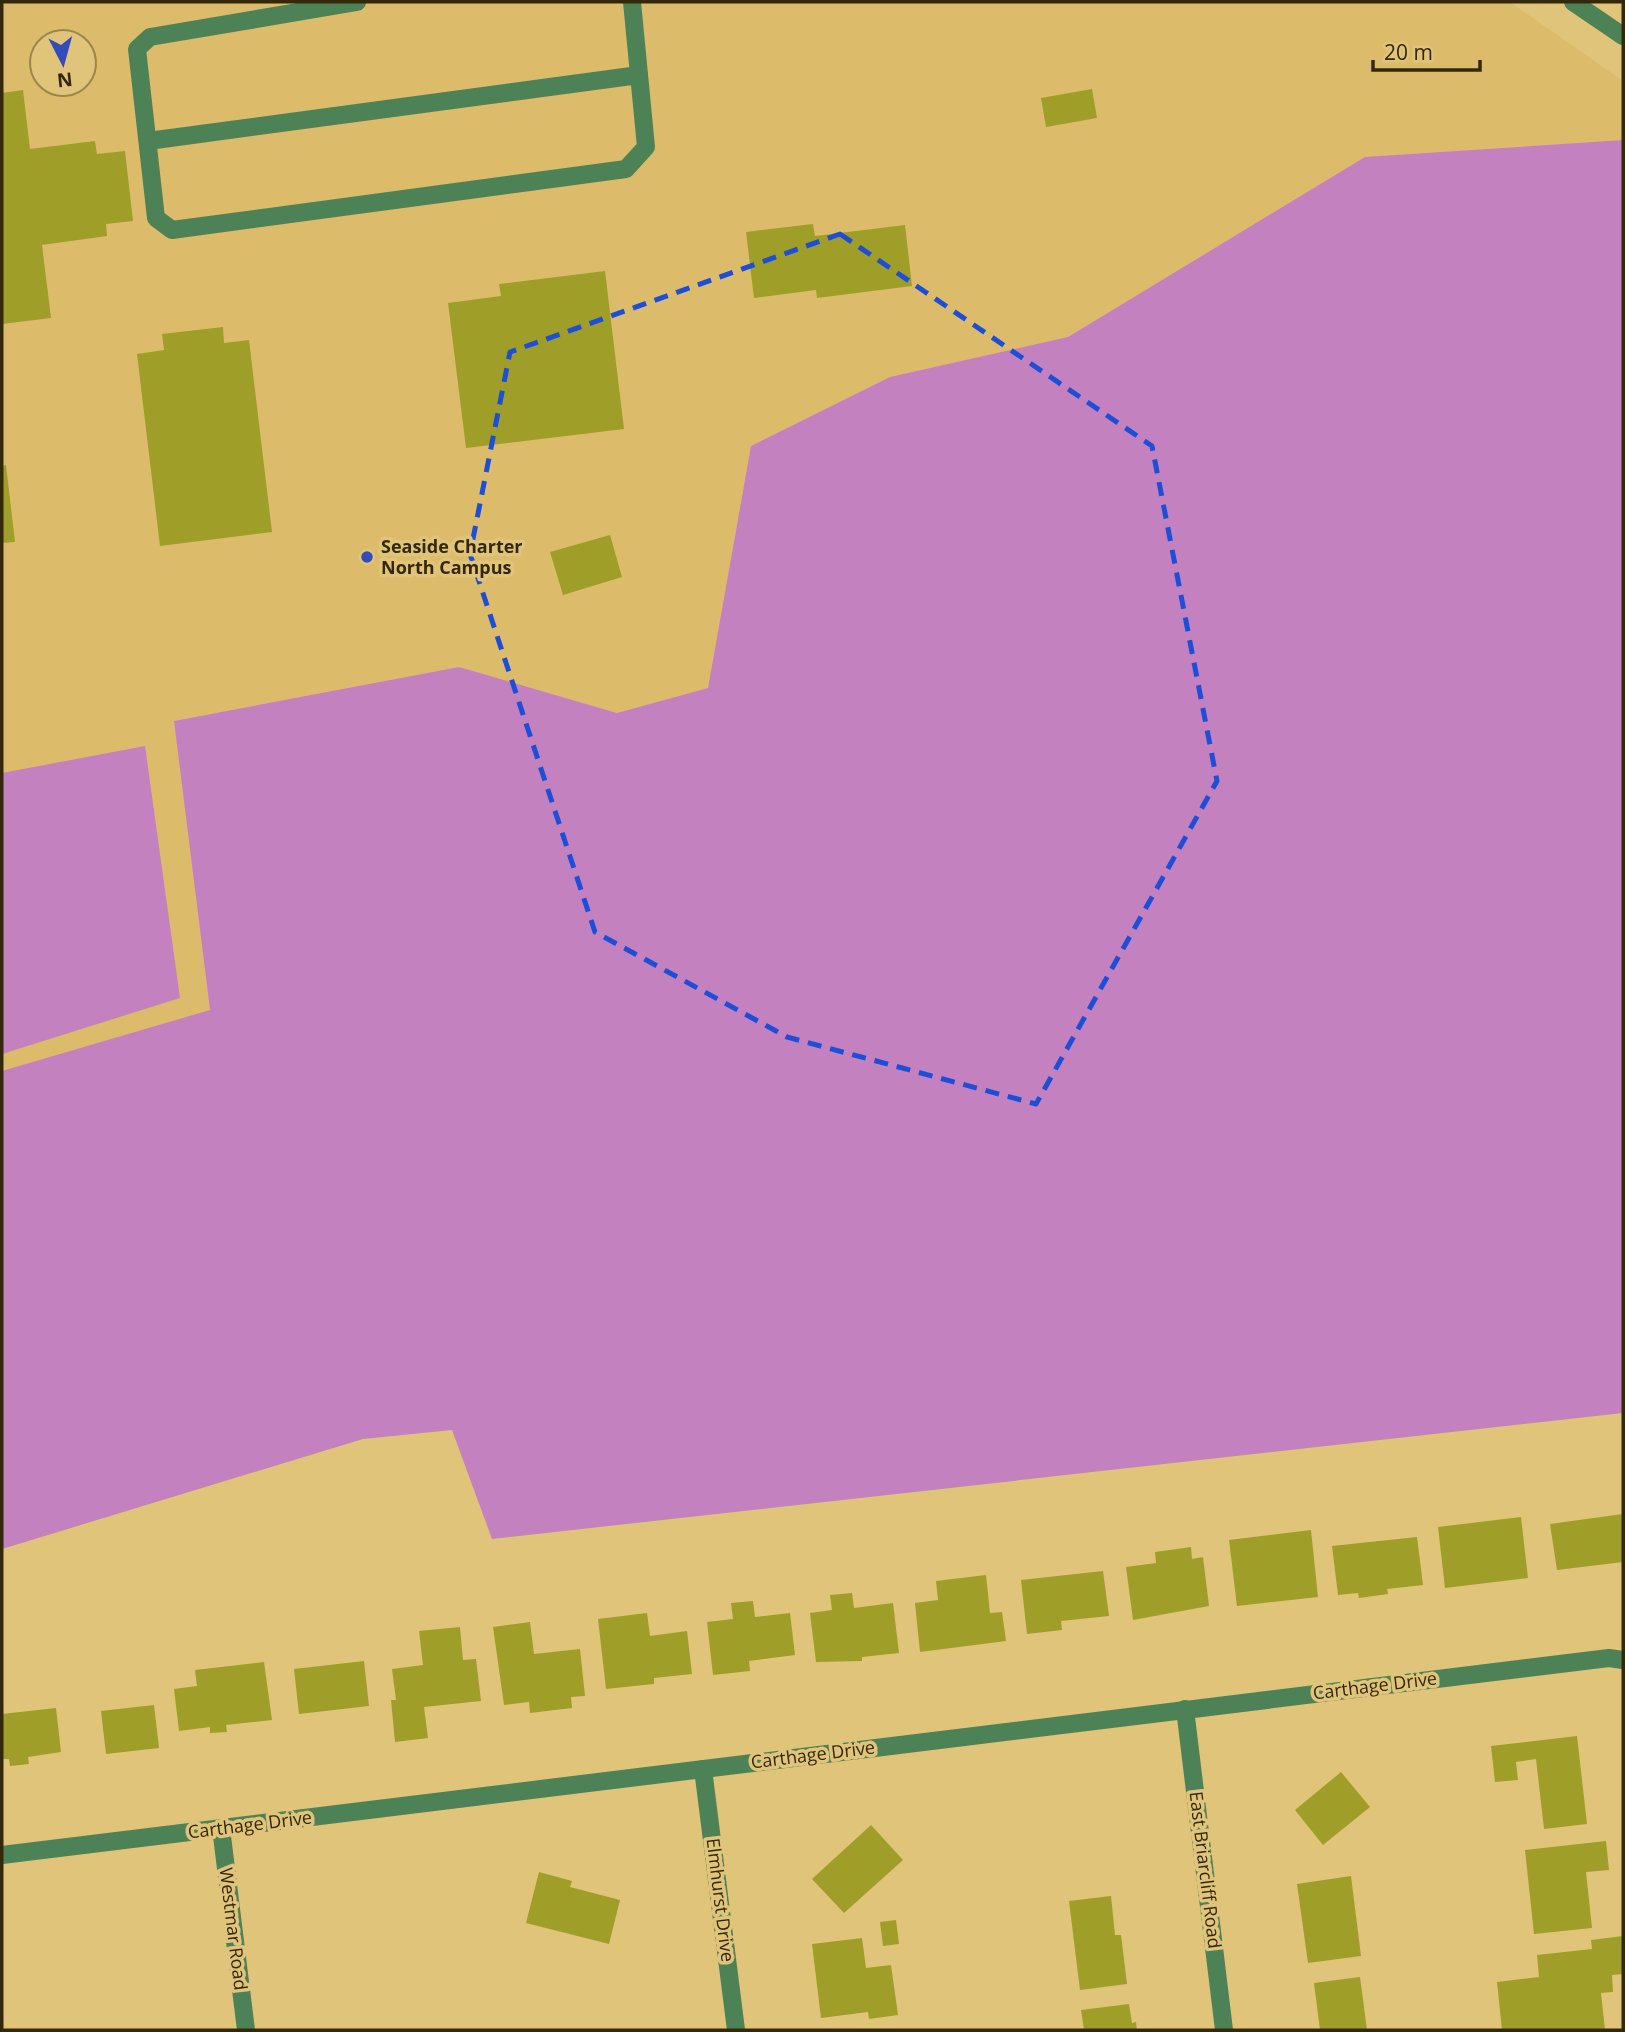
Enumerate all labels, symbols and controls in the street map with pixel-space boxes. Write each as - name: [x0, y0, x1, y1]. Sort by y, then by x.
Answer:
- north arrow: [28, 28, 98, 98]
- scale bar: [1373, 28, 1480, 72]
- text: 20 m: [1384, 38, 1433, 66]
- text: N: [56, 66, 74, 94]
- place label: Seaside Charter North Campus: [381, 534, 523, 579]
- marker: Seaside Charter North Campus: [359, 549, 375, 565]
- street label: Carthage Drive: [1311, 1665, 1438, 1705]
- street label: Carthage Drive: [749, 1734, 876, 1774]
- street label: East Briarcliff Road: [1184, 1790, 1228, 1950]
- street label: Carthage Drive: [186, 1804, 313, 1844]
- street label: Elmhurst Drive: [702, 1837, 740, 1963]
- street label: Westmar Road: [215, 1866, 253, 1992]

